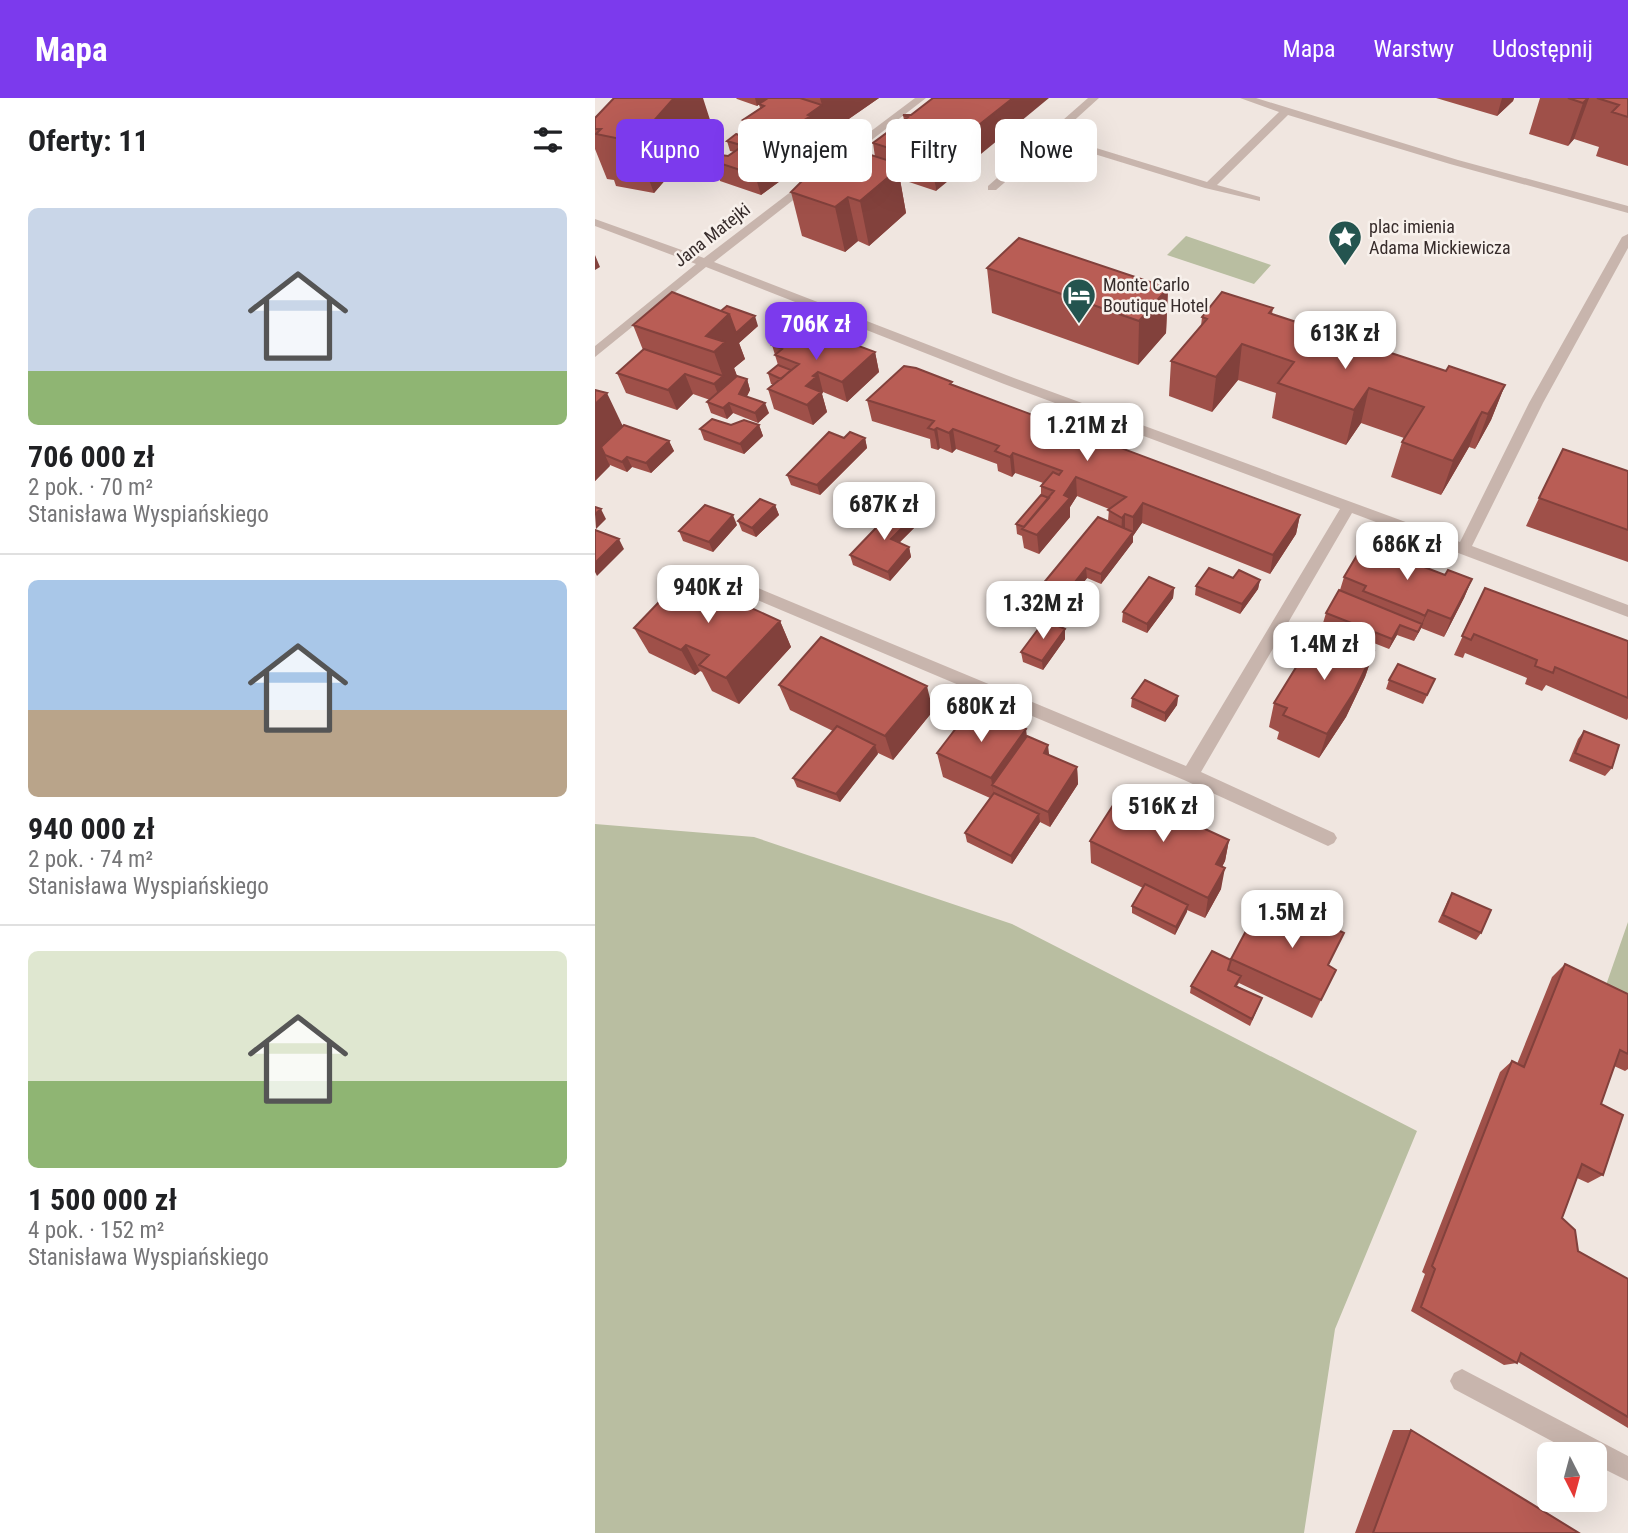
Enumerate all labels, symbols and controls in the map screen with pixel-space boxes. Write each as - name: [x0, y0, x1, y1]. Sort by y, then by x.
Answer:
- text: Mapa: [35, 30, 107, 69]
- text: Mapa: [1283, 35, 1336, 63]
- text: Warstwy: [1374, 35, 1454, 63]
- text: Udostępnij: [1492, 35, 1593, 63]
- chip: Kupno: [616, 119, 724, 182]
- chip: Wynajem: [738, 119, 872, 182]
- chip: Filtry: [886, 119, 981, 182]
- chip: Nowe: [995, 119, 1097, 182]
- icon: filters: [529, 121, 567, 159]
- text: Oferty: 11: [28, 123, 149, 158]
- street label: Jana Matejki: [669, 198, 754, 271]
- place label: plac imienia Adama Mickiewicza: [1369, 216, 1511, 258]
- place icon: plac imienia Adama Mickiewicza: [1326, 218, 1364, 267]
- icon: home: [235, 253, 361, 379]
- place label: Monte Carlo Boutique Hotel: [1103, 274, 1208, 316]
- hotel icon: Monte Carlo Boutique Hotel: [1060, 276, 1098, 325]
- pin: 706K zł: [751, 302, 881, 362]
- text: 706K zł: [781, 311, 851, 338]
- pin: 613K zł: [1280, 312, 1410, 371]
- text: 613K zł: [1310, 320, 1380, 347]
- pin: 1.21M zł: [1015, 404, 1159, 463]
- text: 1.21M zł: [1046, 412, 1128, 439]
- text: 706 000 zł: [28, 439, 155, 474]
- text: 2 pok. · 70 m²: [28, 474, 153, 501]
- pin: 687K zł: [819, 482, 949, 542]
- text: 687K zł: [849, 491, 919, 518]
- text: Stanisława Wyspiańskiego: [28, 501, 269, 528]
- pin: 686K zł: [1342, 522, 1472, 582]
- text: 686K zł: [1372, 531, 1442, 558]
- pin: 940K zł: [643, 566, 773, 625]
- text: 940K zł: [673, 574, 743, 601]
- pin: 1.32M zł: [971, 582, 1115, 641]
- text: 1.32M zł: [1002, 590, 1084, 617]
- pin: 1.4M zł: [1259, 622, 1389, 682]
- icon: home: [235, 625, 361, 751]
- text: 1.4M zł: [1289, 631, 1359, 658]
- pin: 680K zł: [916, 684, 1046, 744]
- text: 680K zł: [946, 693, 1016, 720]
- pin: 516K zł: [1098, 784, 1228, 844]
- text: 516K zł: [1128, 793, 1198, 820]
- text: 940 000 zł: [28, 811, 155, 846]
- text: 2 pok. · 74 m²: [28, 846, 153, 873]
- text: Stanisława Wyspiańskiego: [28, 873, 269, 900]
- pin: 1.5M zł: [1227, 890, 1357, 950]
- text: 1.5M zł: [1257, 899, 1327, 926]
- icon: home: [235, 996, 361, 1122]
- text: 1 500 000 zł: [28, 1182, 177, 1217]
- text: 4 pok. · 152 m²: [28, 1217, 164, 1244]
- text: Stanisława Wyspiańskiego: [28, 1244, 269, 1271]
- north arrow: [1537, 1442, 1607, 1512]
- map controls: [1537, 1442, 1607, 1512]

